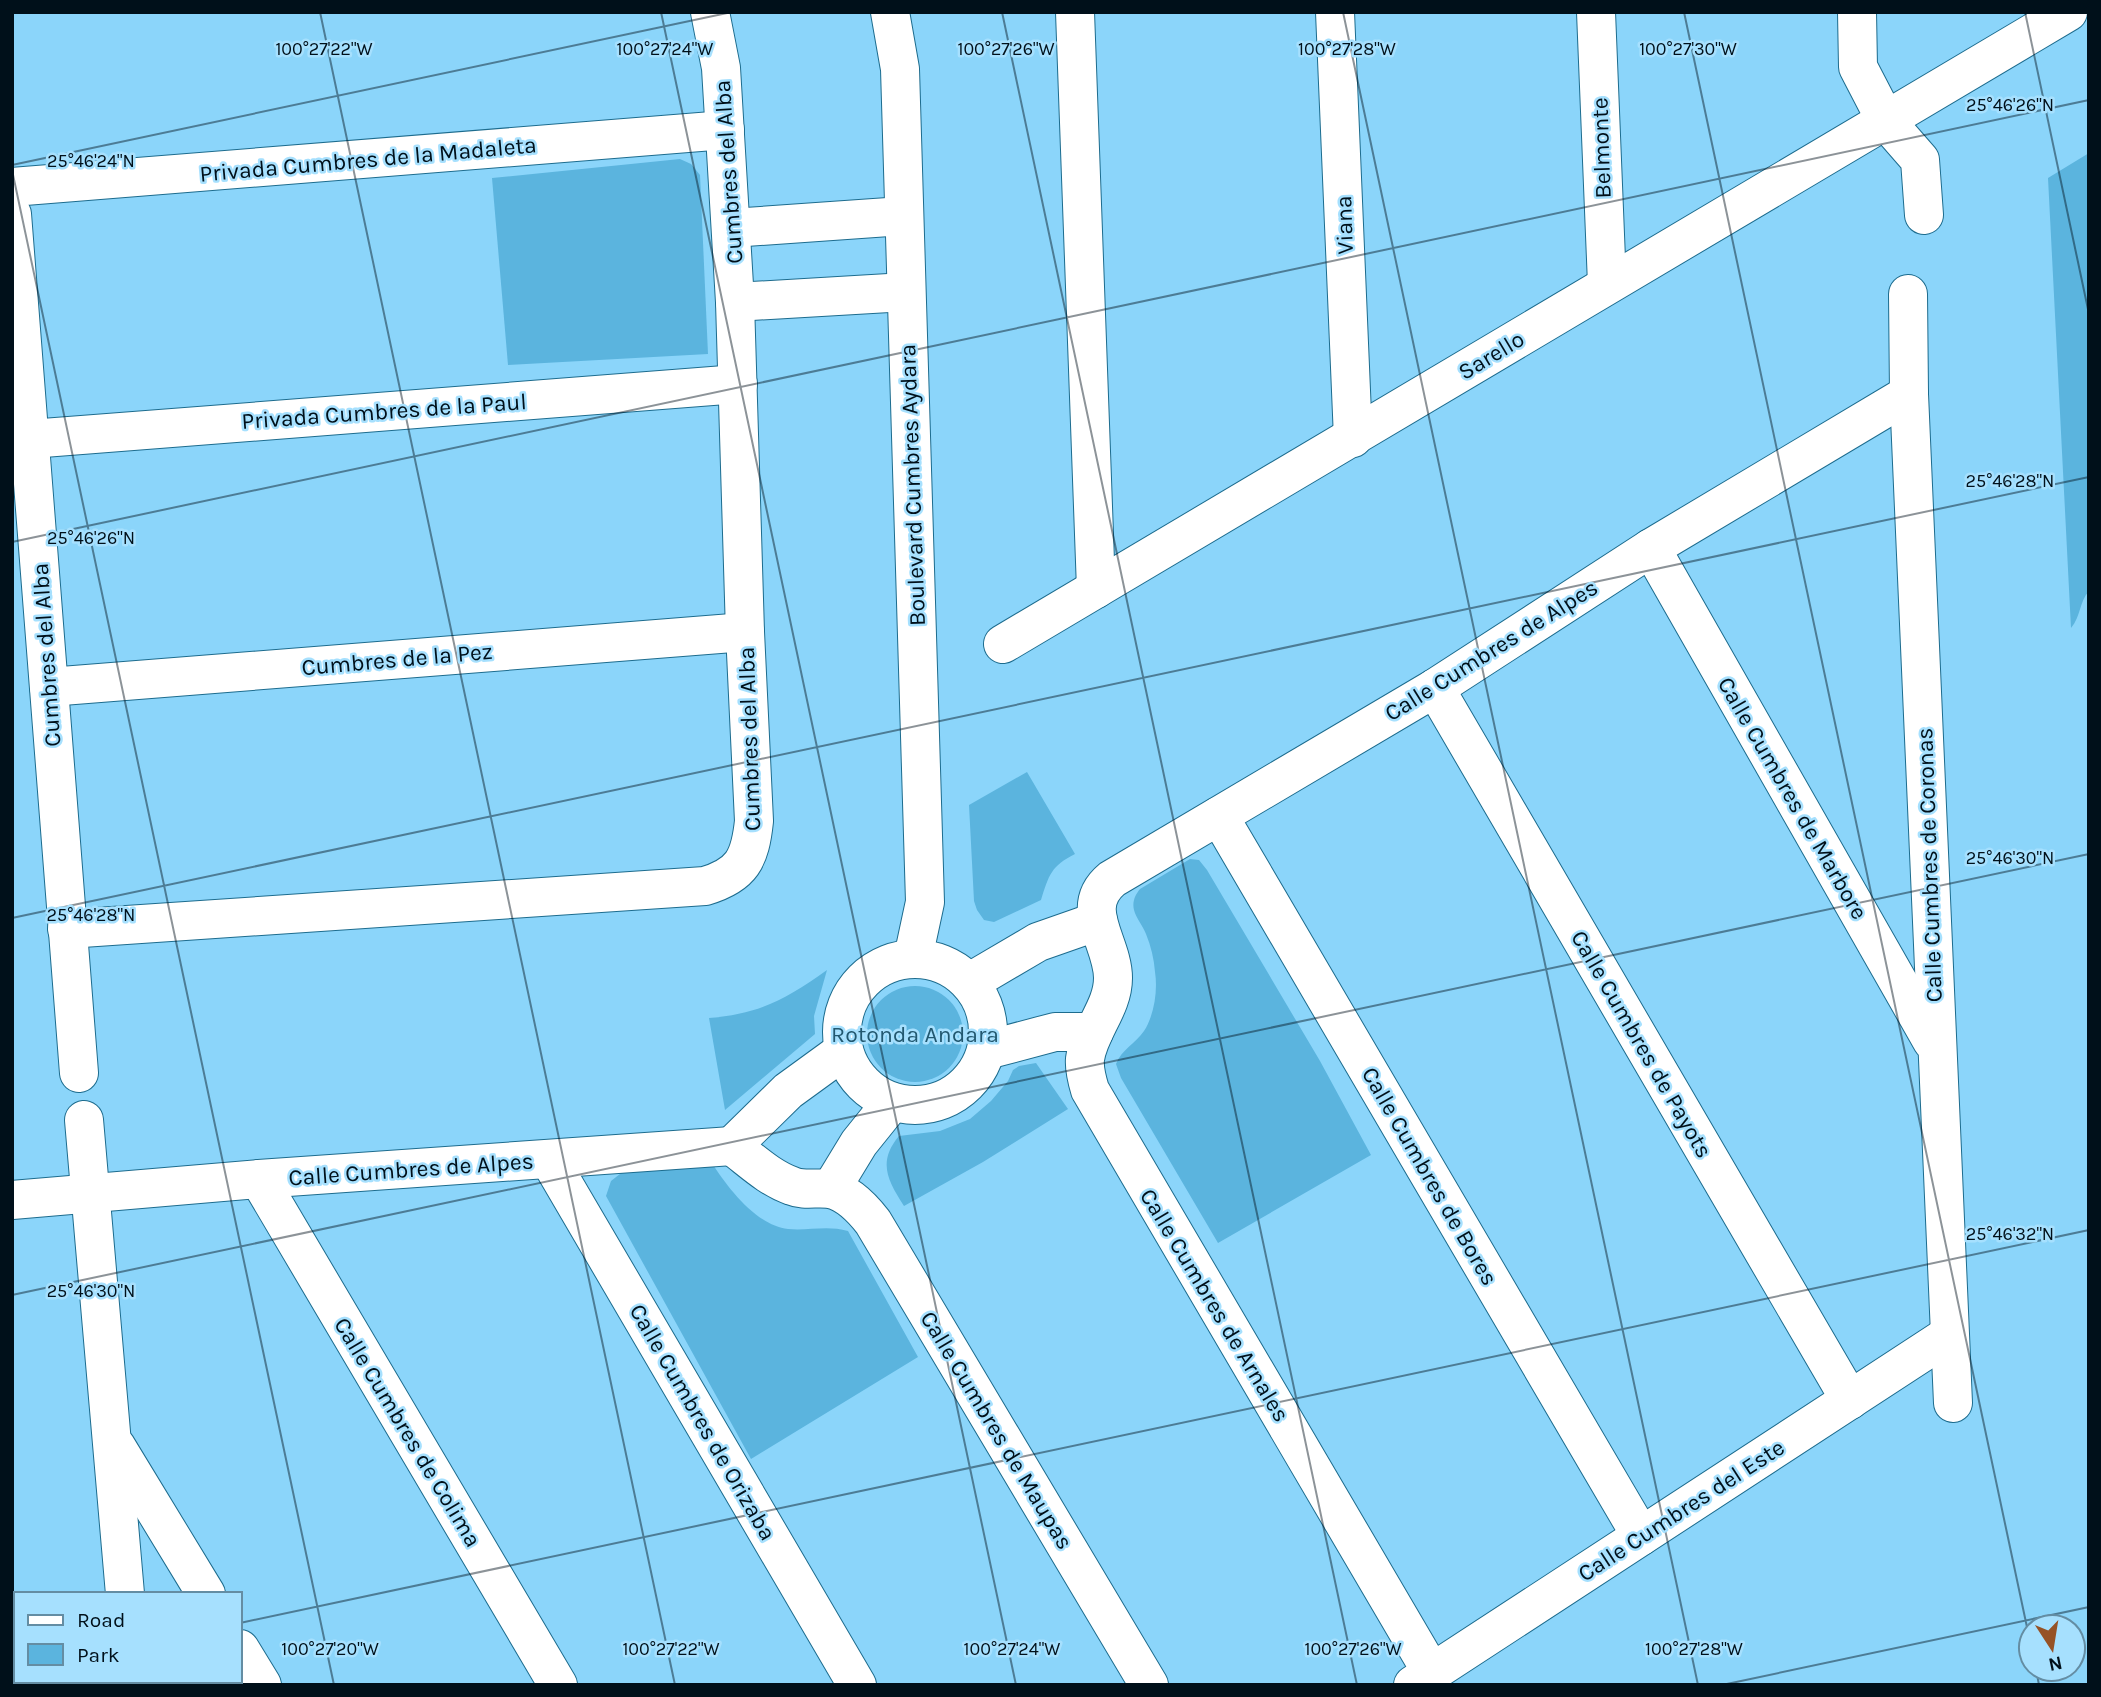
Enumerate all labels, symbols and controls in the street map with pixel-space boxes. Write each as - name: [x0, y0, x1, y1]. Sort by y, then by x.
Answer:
- text: 100°27'22"W: [275, 38, 373, 60]
- text: 100°27'24"W: [617, 38, 713, 60]
- text: 100°27'26"W: [957, 38, 1055, 60]
- text: 100°27'28"W: [1298, 38, 1396, 60]
- text: 100°27'30"W: [1639, 38, 1737, 60]
- street label: Cumbres del Alba: [709, 79, 748, 265]
- text: 25°46'26"N: [1966, 94, 2054, 116]
- street label: Belmonte: [1586, 97, 1617, 199]
- street label: Privada Cumbres de la Madaleta: [198, 131, 538, 188]
- text: 25°46'24"N: [47, 150, 135, 172]
- street label: Viana: [1330, 195, 1359, 255]
- street label: Sarello: [1453, 325, 1529, 386]
- street label: Boulevard Cumbres Aydara: [894, 344, 931, 626]
- street label: Privada Cumbres de la Paul: [240, 388, 528, 435]
- text: 25°46'28"N: [1966, 470, 2054, 492]
- text: 25°46'26"N: [47, 527, 135, 549]
- street label: Cumbres del Alba: [27, 562, 66, 748]
- street label: Calle Cumbres de Alpes: [1380, 574, 1603, 727]
- street label: Cumbres de la Pez: [300, 638, 494, 681]
- street label: Cumbres del Alba: [733, 647, 766, 831]
- street label: Calle Cumbres de Marbore: [1712, 672, 1873, 924]
- street label: Calle Cumbres de Coronas: [1911, 727, 1948, 1003]
- text: 25°46'30"N: [1966, 847, 2054, 869]
- text: 25°46'28"N: [47, 904, 135, 926]
- street label: Calle Cumbres de Payots: [1565, 926, 1718, 1163]
- park label: Rotonda Andara: [831, 1021, 999, 1048]
- street label: Calle Cumbres de Bores: [1356, 1062, 1503, 1290]
- street label: Calle Cumbres de Alpes: [288, 1147, 535, 1192]
- street label: Calle Cumbres de Arnales: [1134, 1184, 1295, 1427]
- text: 25°46'32"N: [1966, 1223, 2054, 1245]
- text: 25°46'30"N: [47, 1280, 135, 1302]
- street label: Calle Cumbres de Orizaba: [624, 1299, 781, 1545]
- street label: Calle Cumbres de Maupas: [915, 1306, 1078, 1554]
- street label: Calle Cumbres de Colima: [328, 1313, 487, 1552]
- street label: Calle Cumbres del Este: [1573, 1434, 1790, 1587]
- legend: [14, 1592, 242, 1683]
- text: Road: [77, 1608, 125, 1632]
- north arrow: [2017, 1613, 2087, 1683]
- text: 100°27'20"W: [281, 1638, 379, 1660]
- text: 100°27'22"W: [622, 1638, 720, 1660]
- text: 100°27'24"W: [964, 1638, 1060, 1660]
- text: 100°27'26"W: [1304, 1638, 1402, 1660]
- text: 100°27'28"W: [1645, 1638, 1743, 1660]
- text: Park: [77, 1643, 120, 1667]
- text: N: [2046, 1651, 2064, 1676]

